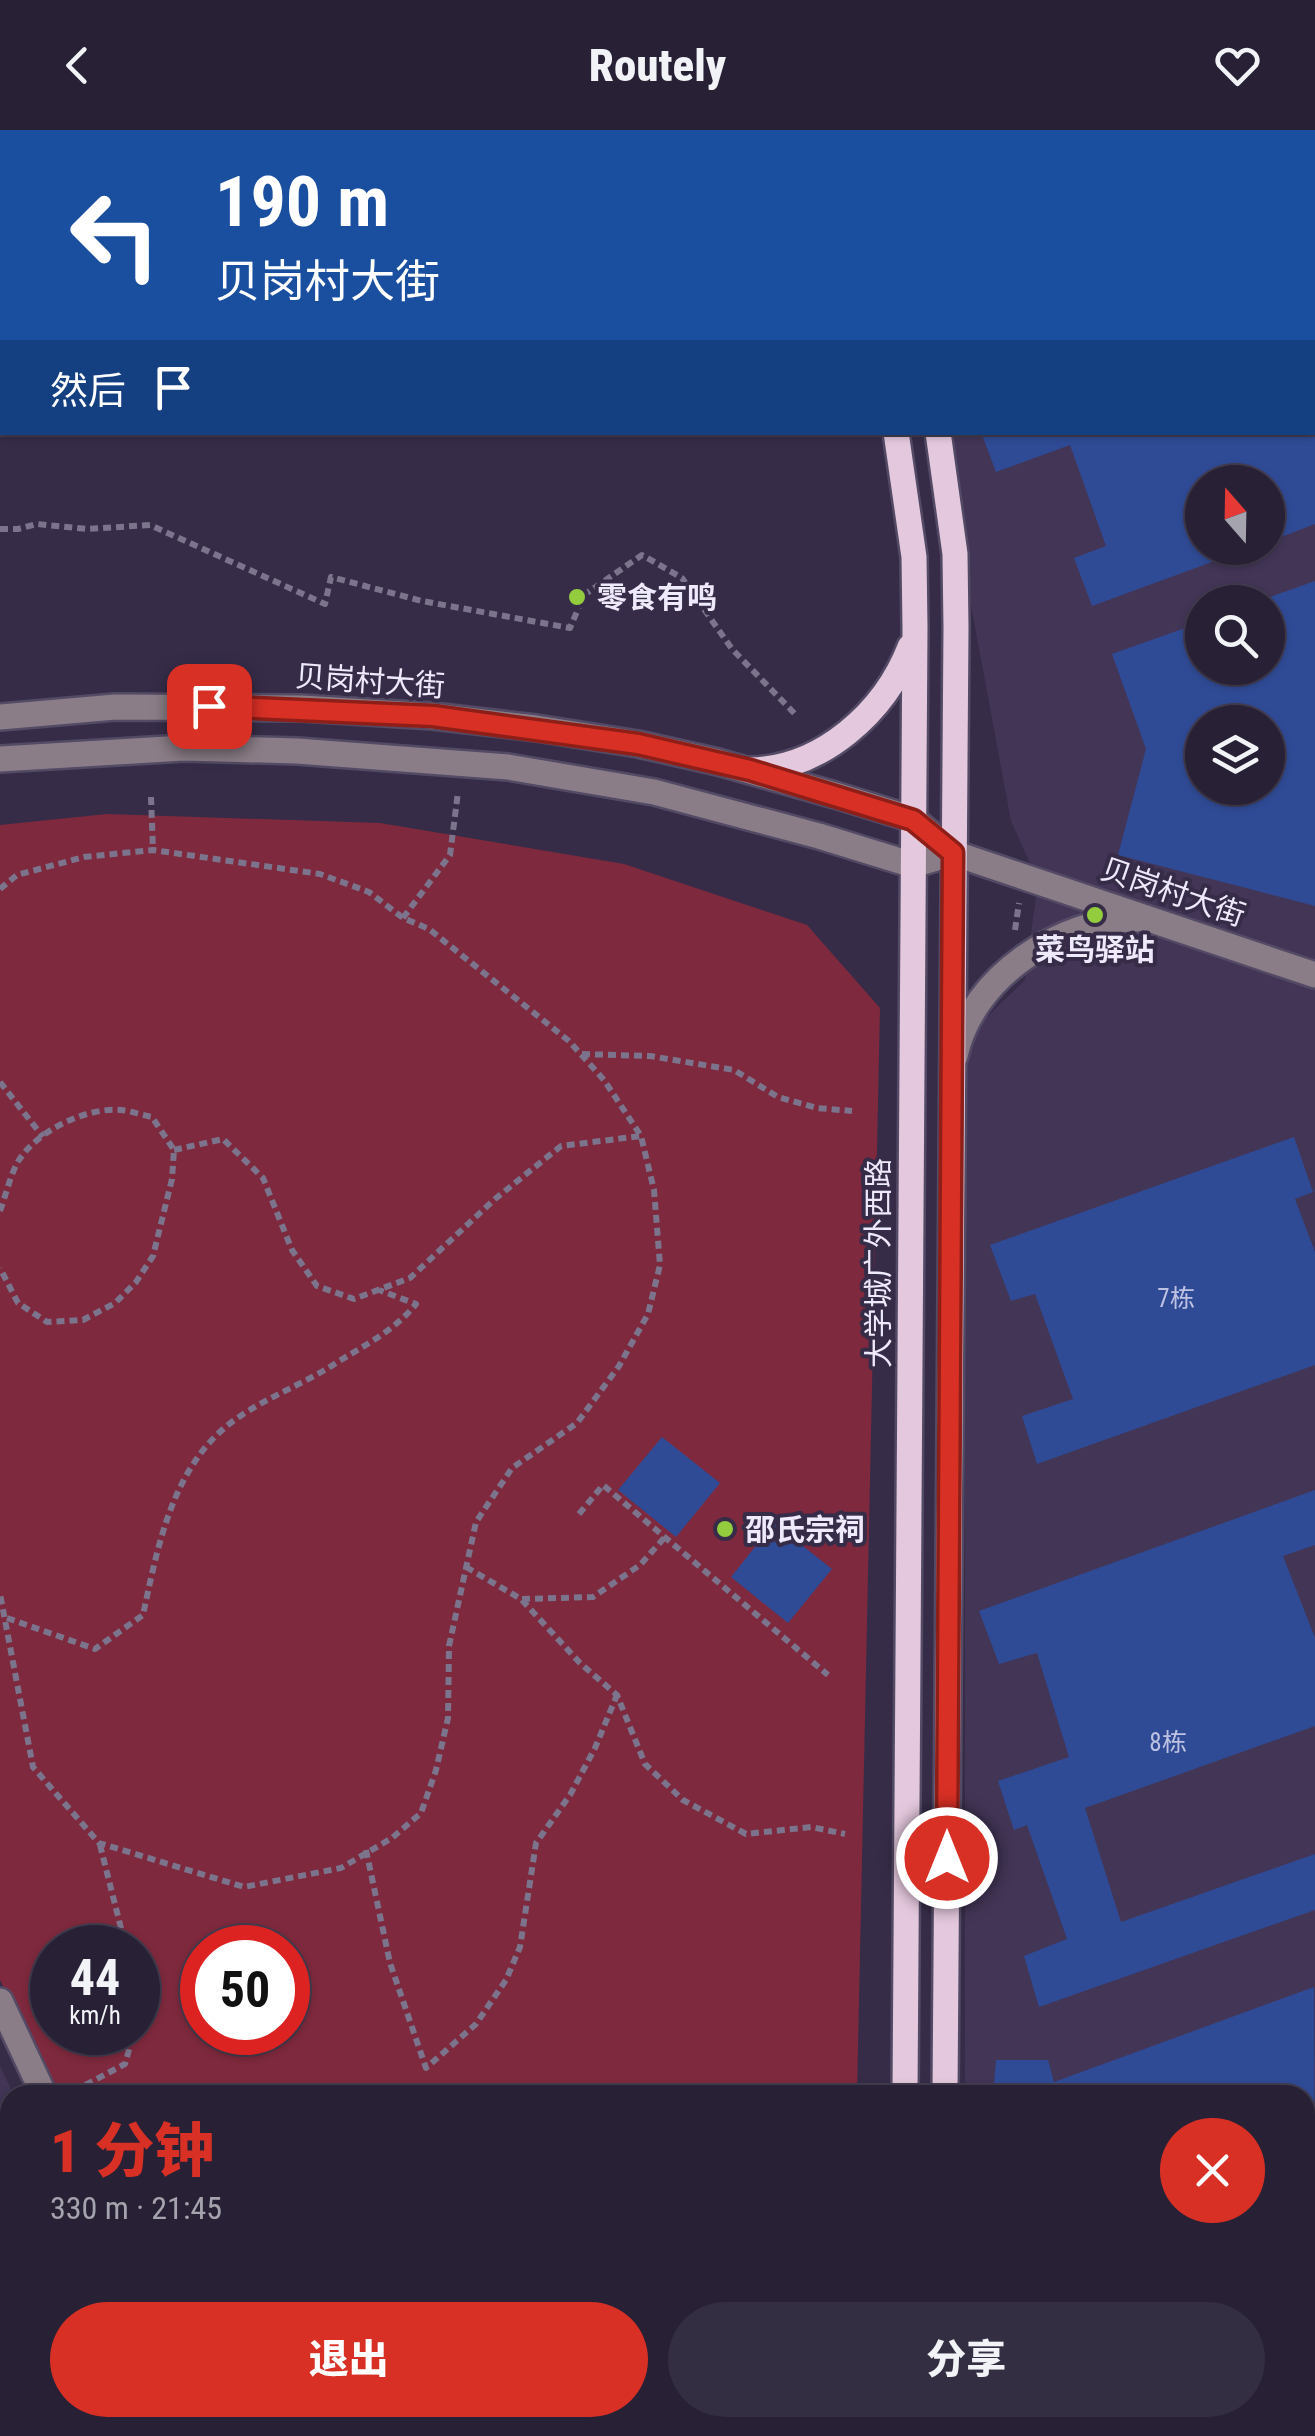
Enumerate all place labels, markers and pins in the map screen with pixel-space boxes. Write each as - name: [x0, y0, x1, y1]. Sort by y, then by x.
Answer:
- place label: 零食有鸣: [597, 580, 717, 615]
- marker: 零食有鸣: [566, 586, 588, 608]
- pin: [167, 664, 252, 749]
- marker: 菜鸟驿站: [1084, 904, 1106, 926]
- place label: 菜鸟驿站: [1035, 932, 1155, 967]
- place label: 邵氏宗祠: [745, 1512, 865, 1547]
- marker: 邵氏宗祠: [714, 1518, 736, 1540]

